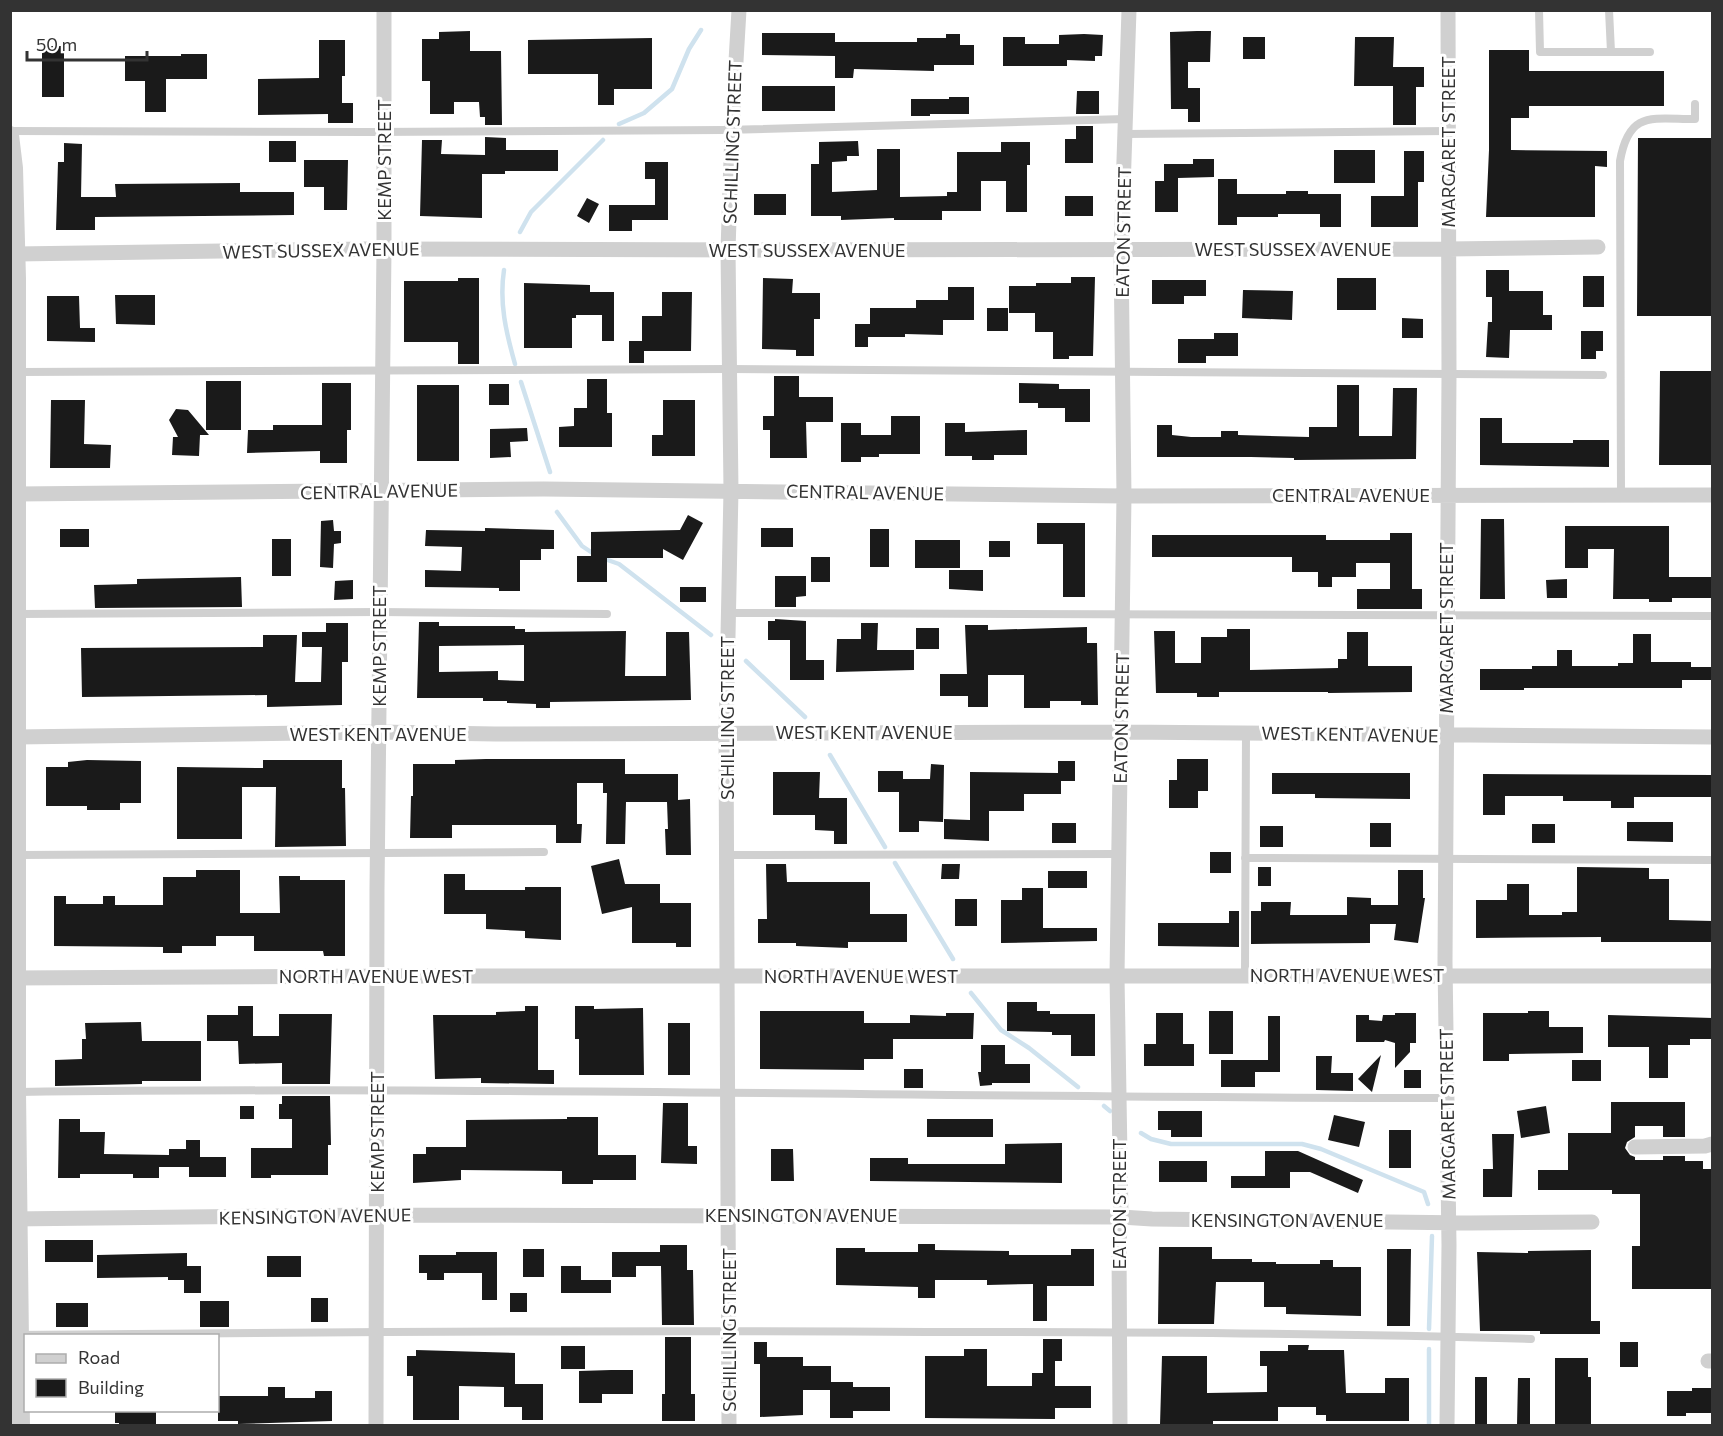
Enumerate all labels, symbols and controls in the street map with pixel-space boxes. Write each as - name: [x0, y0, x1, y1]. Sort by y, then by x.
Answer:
- scale bar: [27, 24, 147, 62]
- text: 50 m: [36, 33, 77, 55]
- street label: MARGARET STREET: [1437, 56, 1459, 228]
- street label: SCHILLING STREET: [718, 60, 746, 224]
- street label: KEMP STREET: [373, 99, 395, 221]
- street label: EATON STREET: [1111, 166, 1135, 298]
- street label: WEST SUSSEX AVENUE: [222, 237, 420, 263]
- street label: WEST SUSSEX AVENUE: [1194, 238, 1392, 260]
- street label: WEST SUSSEX AVENUE: [708, 239, 906, 261]
- street label: CENTRAL AVENUE: [300, 479, 458, 503]
- street label: CENTRAL AVENUE: [786, 480, 944, 504]
- street label: CENTRAL AVENUE: [1272, 484, 1430, 506]
- street label: MARGARET STREET: [1435, 542, 1457, 714]
- street label: KEMP STREET: [368, 585, 390, 707]
- street label: SCHILLING STREET: [716, 636, 738, 800]
- street label: EATON STREET: [1109, 652, 1133, 784]
- street label: WEST KENT AVENUE: [775, 721, 953, 743]
- street label: WEST KENT AVENUE: [1261, 721, 1439, 747]
- street label: WEST KENT AVENUE: [289, 723, 467, 745]
- street label: NORTH AVENUE WEST: [1250, 964, 1444, 986]
- street label: NORTH AVENUE WEST: [279, 965, 473, 987]
- street label: NORTH AVENUE WEST: [764, 965, 958, 987]
- street label: MARGARET STREET: [1435, 1028, 1459, 1200]
- street label: KEMP STREET: [366, 1071, 388, 1193]
- street label: EATON STREET: [1108, 1138, 1130, 1270]
- street label: KENSINGTON AVENUE: [218, 1203, 412, 1229]
- street label: KENSINGTON AVENUE: [705, 1204, 897, 1226]
- street label: KENSINGTON AVENUE: [1191, 1209, 1383, 1231]
- street label: SCHILLING STREET: [718, 1248, 740, 1412]
- legend: [24, 1334, 219, 1412]
- text: Road: [78, 1346, 120, 1368]
- text: Building: [78, 1376, 144, 1398]

